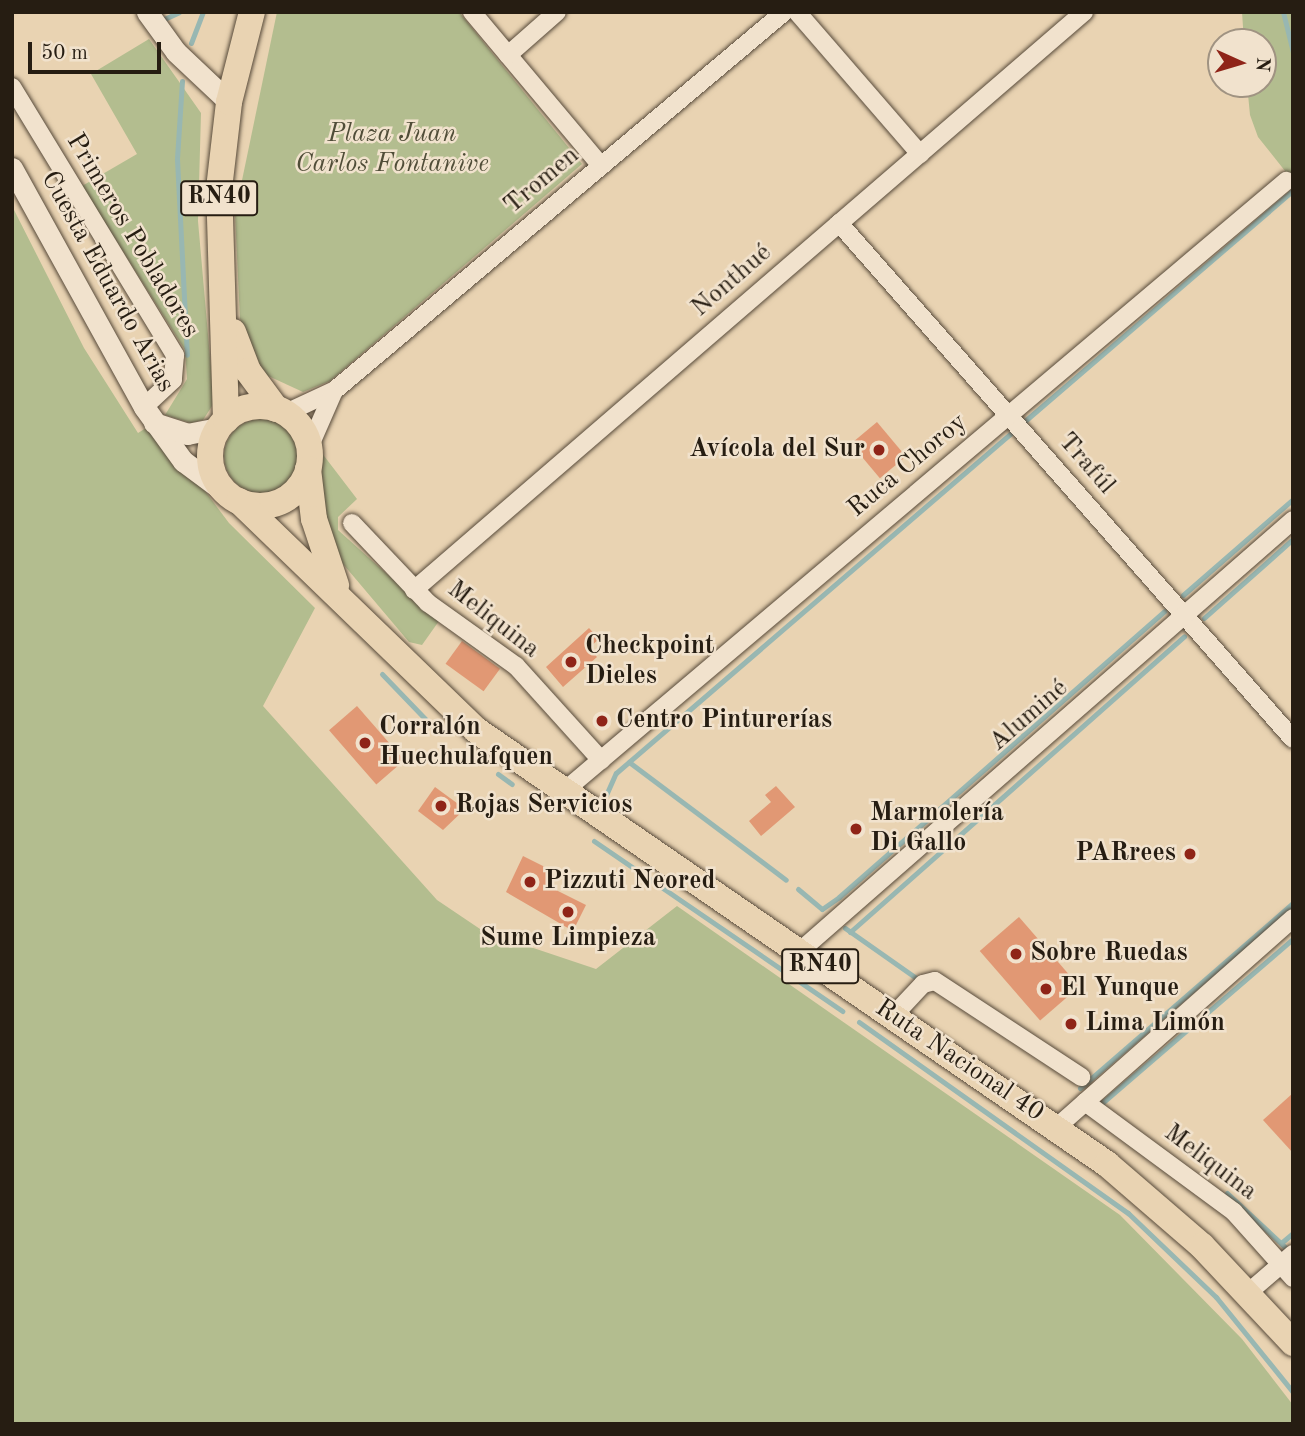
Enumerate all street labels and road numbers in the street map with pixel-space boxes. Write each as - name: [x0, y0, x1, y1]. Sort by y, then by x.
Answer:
- street label: Primeros Pobladores: [59, 128, 205, 344]
- street label: Tromen: [498, 141, 586, 221]
- street label: Cuesta Eduardo Arias: [33, 166, 181, 398]
- road number: RN40: [179, 178, 259, 218]
- street label: Nonthué: [686, 238, 778, 324]
- street label: Ruca Choroy: [842, 407, 974, 525]
- street label: Trafúl: [1051, 427, 1121, 501]
- street label: Meliquina: [441, 574, 545, 666]
- street label: Aluminé: [983, 673, 1075, 759]
- road number: RN40: [780, 946, 860, 986]
- street label: Ruta Nacional 40: [869, 993, 1049, 1129]
- street label: Meliquina: [1157, 1118, 1263, 1208]

